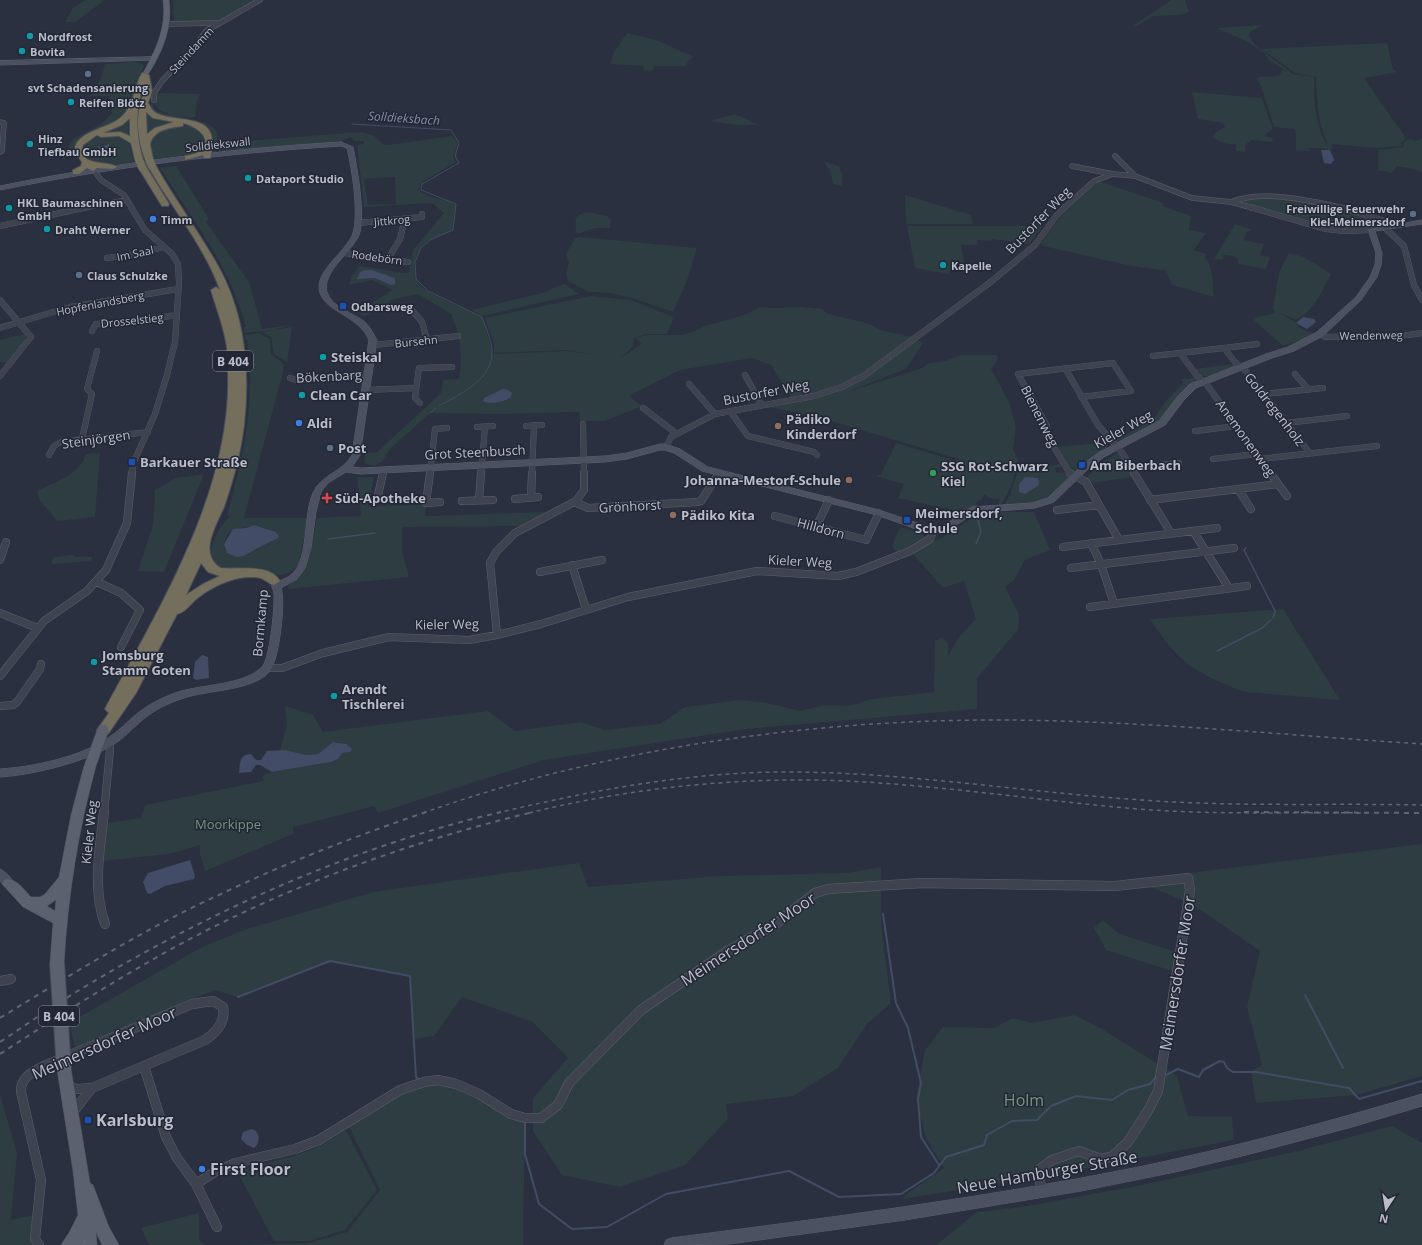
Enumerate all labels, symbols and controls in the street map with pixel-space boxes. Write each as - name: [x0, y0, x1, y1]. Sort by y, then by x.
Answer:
- street label: Steindamm: [165, 23, 217, 77]
- place label: Nordfrost: [38, 29, 92, 44]
- marker: Nordfrost: [25, 31, 35, 41]
- place label: Bovita: [30, 44, 65, 59]
- marker: Bovita: [17, 46, 27, 56]
- marker: svt Schadensanierung: [83, 69, 93, 79]
- place label: svt Schadensanierung: [28, 80, 149, 95]
- place label: Reifen Blötz: [79, 95, 145, 110]
- marker: Reifen Blötz: [66, 97, 76, 107]
- water label: Solldieksbach: [368, 107, 441, 129]
- place label: Hinz Tiefbau GmbH: [38, 131, 116, 159]
- street label: Solldiekswall: [185, 133, 251, 155]
- marker: Hinz Tiefbau GmbH: [25, 139, 35, 149]
- place label: Dataport Studio: [256, 171, 344, 186]
- marker: Dataport Studio: [243, 173, 253, 183]
- street label: Bustorfer Weg: [1001, 182, 1075, 258]
- place label: HKL Baumaschinen GmbH: [17, 195, 123, 223]
- place label: Freiwillige Feuerwehr Kiel-Meimersdorf: [1286, 201, 1406, 229]
- marker: HKL Baumaschinen GmbH: [4, 203, 14, 213]
- marker: Freiwillige Feuerwehr Kiel-Meimersdorf: [1408, 209, 1418, 219]
- street label: Jittkrog: [372, 211, 411, 229]
- place label: Timm: [161, 212, 192, 227]
- marker: Timm: [148, 214, 158, 224]
- place label: Draht Werner: [55, 222, 131, 237]
- marker: Draht Werner: [42, 224, 52, 234]
- street label: Im Saal: [115, 242, 155, 264]
- street label: Rodebörn: [351, 246, 403, 268]
- place label: Kapelle: [951, 258, 992, 273]
- marker: Kapelle: [938, 260, 948, 270]
- place label: Claus Schulzke: [87, 268, 168, 283]
- marker: Claus Schulzke: [74, 270, 84, 280]
- street label: Hopfenlandsberg: [55, 287, 145, 319]
- place label: Odbarsweg: [351, 299, 414, 314]
- marker: Odbarsweg: [338, 301, 348, 311]
- street label: Drosselstieg: [100, 309, 164, 331]
- street label: Wendenweg: [1339, 327, 1403, 343]
- street label: Bursehn: [394, 331, 438, 351]
- place label: Steiskal: [331, 348, 382, 366]
- road number: B 404: [213, 351, 253, 371]
- marker: Steiskal: [318, 352, 328, 362]
- street label: Bökenbarg: [296, 365, 362, 387]
- street label: Goldregenholz: [1241, 369, 1309, 449]
- street label: Bustorfer Weg: [722, 375, 810, 409]
- street label: Bienenweg: [1017, 382, 1063, 450]
- place label: Clean Car: [310, 386, 372, 404]
- marker: Clean Car: [297, 390, 307, 400]
- street label: Anemonenweg: [1212, 396, 1280, 480]
- street label: Kieler Weg: [1091, 406, 1155, 452]
- place label: Pädiko Kinderdorf: [786, 410, 857, 443]
- place label: Aldi: [307, 414, 332, 432]
- marker: Aldi: [294, 418, 304, 428]
- marker: Pädiko Kinderdorf: [773, 421, 783, 431]
- street label: Steinjörgen: [61, 425, 131, 453]
- place label: Post: [338, 439, 367, 457]
- street label: Grot Steenbusch: [424, 440, 526, 464]
- marker: Post: [325, 443, 335, 453]
- place label: Barkauer Straße: [140, 453, 248, 471]
- place label: Am Biberbach: [1090, 456, 1181, 474]
- marker: Barkauer Straße: [127, 457, 137, 467]
- place label: SSG Rot-Schwarz Kiel: [941, 457, 1048, 490]
- marker: Am Biberbach: [1077, 460, 1087, 470]
- marker: SSG Rot-Schwarz Kiel: [928, 468, 938, 478]
- place label: Johanna-Mestorf-Schule: [684, 471, 841, 489]
- marker: Johanna-Mestorf-Schule: [844, 475, 854, 485]
- place label: Süd-Apotheke: [335, 489, 426, 507]
- marker: Süd-Apotheke: [322, 493, 332, 503]
- street label: Grönhorst: [598, 495, 662, 517]
- place label: Meimersdorf, Schule: [915, 504, 1003, 537]
- place label: Pädiko Kita: [681, 506, 755, 524]
- marker: Pädiko Kita: [668, 510, 678, 520]
- street label: Hilldorn: [795, 513, 847, 543]
- marker: Meimersdorf, Schule: [902, 515, 912, 525]
- street label: Kieler Weg: [767, 550, 833, 572]
- street label: Bormkamp: [248, 588, 272, 657]
- street label: Kieler Weg: [415, 614, 479, 634]
- place label: Jomsburg Stamm Goten: [101, 646, 191, 679]
- marker: Jomsburg Stamm Goten: [89, 657, 99, 667]
- place label: Arendt Tischlerei: [342, 680, 404, 713]
- marker: Arendt Tischlerei: [329, 691, 339, 701]
- street label: Kieler Weg: [77, 799, 101, 865]
- park label: Moorkippe: [195, 815, 261, 833]
- street label: Meimersdorfer Moor: [676, 887, 820, 991]
- street label: Meimersdorfer Moor: [1154, 894, 1200, 1052]
- street label: Meimersdorfer Moor: [28, 1001, 180, 1085]
- road number: B 404: [39, 1006, 79, 1026]
- park label: Holm: [1004, 1089, 1044, 1111]
- place label: Karlsburg: [96, 1109, 173, 1131]
- marker: Karlsburg: [83, 1115, 93, 1125]
- street label: Neue Hamburger Straße: [955, 1145, 1139, 1199]
- place label: First Floor: [210, 1158, 291, 1180]
- marker: First Floor: [197, 1164, 207, 1174]
- north arrow: [1366, 1189, 1406, 1229]
- text: N: [1378, 1211, 1390, 1228]

